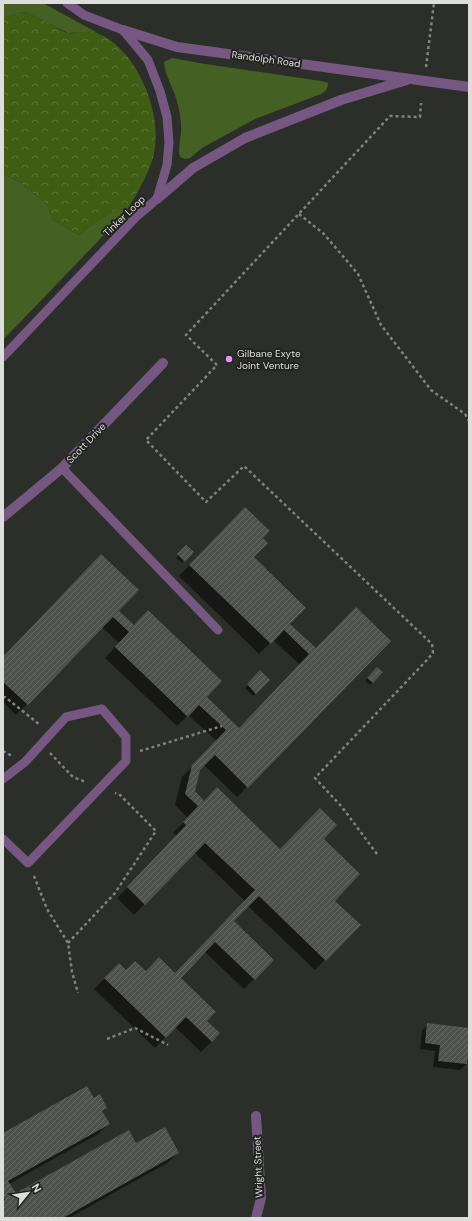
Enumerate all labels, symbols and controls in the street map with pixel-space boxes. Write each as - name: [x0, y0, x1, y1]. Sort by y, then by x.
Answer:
- street label: Randolph Road: [231, 48, 301, 70]
- street label: Tinker Loop: [100, 193, 148, 239]
- place label: Gilbane Exyte Joint Venture: [237, 347, 301, 372]
- marker: Gilbane Exyte Joint Venture: [224, 354, 234, 364]
- street label: Scott Drive: [63, 420, 109, 466]
- street label: Wright Street: [250, 1136, 266, 1198]
- north arrow: [8, 1173, 48, 1213]
- text: N: [29, 1181, 45, 1195]

